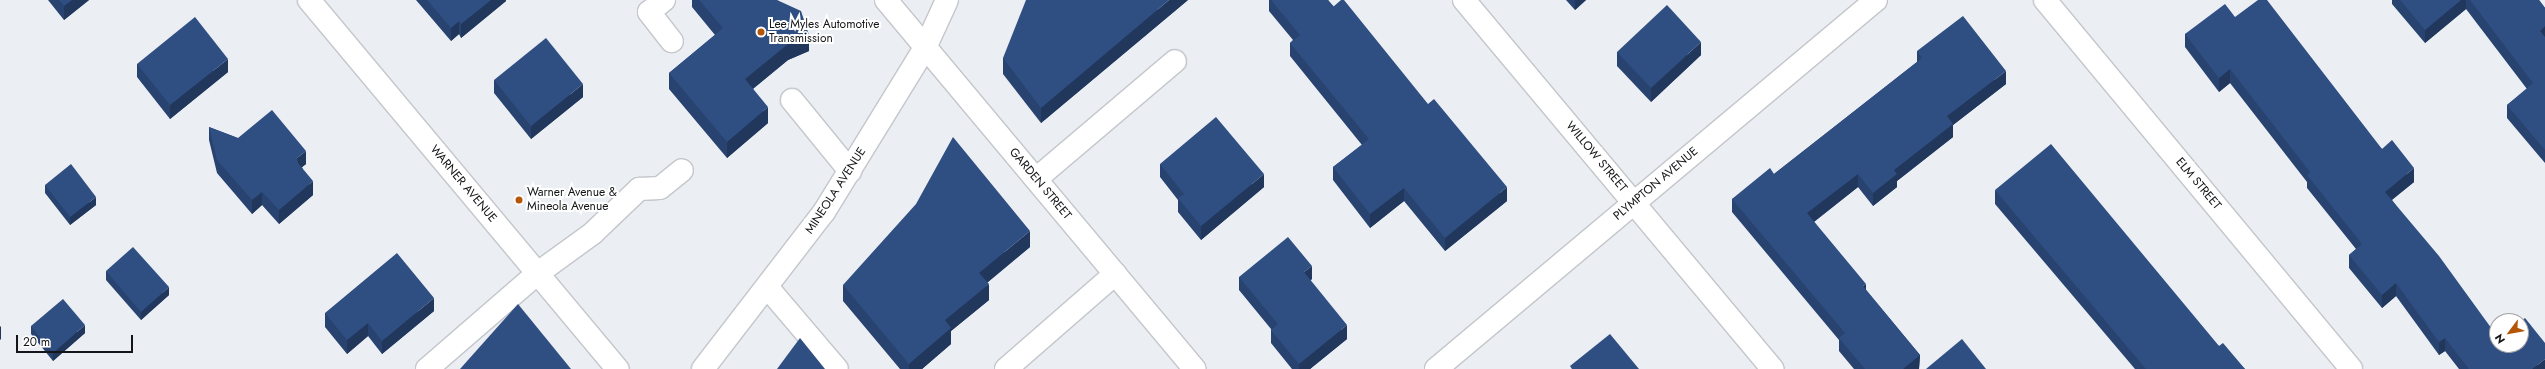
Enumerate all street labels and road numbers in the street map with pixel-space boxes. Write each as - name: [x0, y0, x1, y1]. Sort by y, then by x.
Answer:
- street label: WILLOW STREET: [1562, 119, 1630, 195]
- street label: WARNER AVENUE: [427, 143, 499, 225]
- street label: PLYMPTON AVENUE: [1611, 144, 1701, 224]
- street label: MINEOLA AVENUE: [803, 145, 869, 237]
- street label: GARDEN STREET: [1006, 145, 1074, 223]
- street label: ELM STREET: [2172, 155, 2224, 213]

